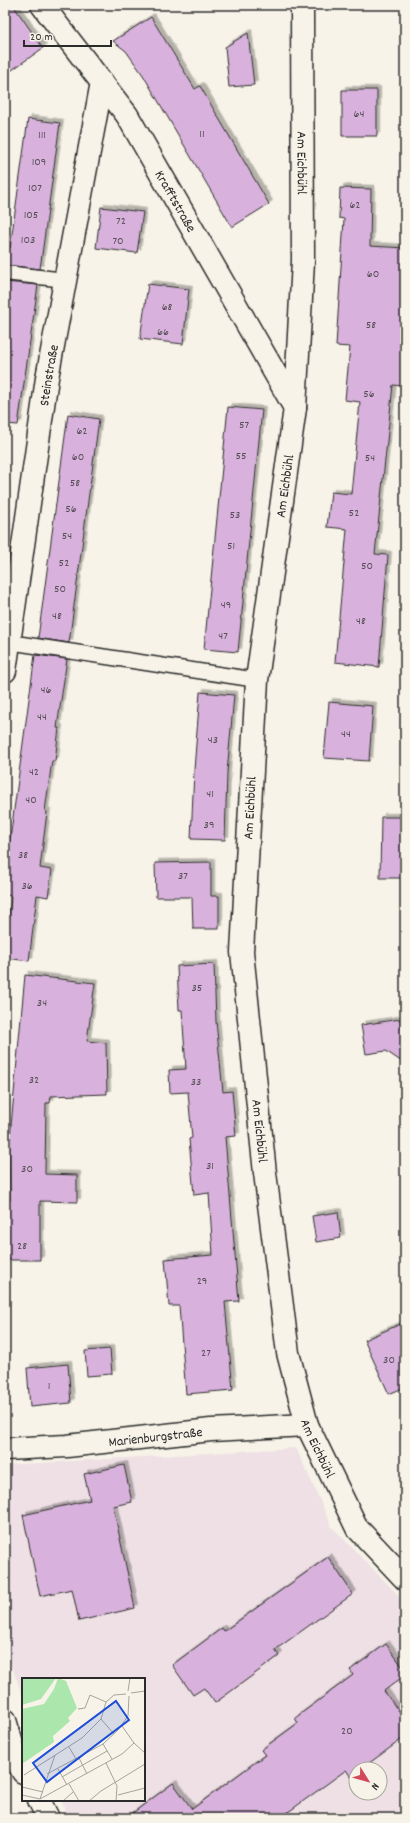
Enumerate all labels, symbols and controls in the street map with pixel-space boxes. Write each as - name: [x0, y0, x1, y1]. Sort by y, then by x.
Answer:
- scale bar: [24, 22, 111, 48]
- text: 20 m: [30, 29, 53, 46]
- house number: 64: [354, 106, 364, 123]
- house number: 11: [199, 126, 205, 143]
- house number: 111: [38, 127, 46, 144]
- street label: Am Eichbühl: [290, 131, 311, 195]
- house number: 109: [32, 154, 46, 171]
- street label: Krafftstraße: [149, 167, 200, 237]
- house number: 107: [28, 180, 42, 197]
- house number: 62: [349, 197, 361, 214]
- house number: 105: [24, 207, 38, 224]
- house number: 72: [116, 213, 126, 230]
- house number: 103: [21, 232, 35, 249]
- house number: 70: [112, 233, 124, 250]
- house number: 60: [367, 266, 379, 283]
- house number: 68: [162, 299, 173, 316]
- house number: 58: [366, 317, 376, 334]
- house number: 66: [157, 324, 169, 341]
- street label: Steinstraße: [35, 343, 65, 408]
- house number: 56: [363, 386, 375, 403]
- house number: 57: [239, 417, 249, 434]
- house number: 62: [76, 423, 88, 440]
- house number: 55: [235, 448, 247, 465]
- house number: 60: [72, 449, 84, 466]
- house number: 54: [365, 450, 375, 467]
- street label: Am Eichbühl: [272, 453, 300, 519]
- house number: 58: [70, 475, 80, 492]
- house number: 56: [65, 501, 77, 518]
- house number: 52: [349, 505, 359, 522]
- house number: 53: [230, 507, 240, 524]
- house number: 54: [62, 528, 72, 545]
- house number: 51: [227, 538, 235, 555]
- house number: 52: [59, 555, 69, 572]
- house number: 50: [361, 558, 373, 575]
- house number: 50: [54, 581, 66, 598]
- house number: 49: [221, 597, 231, 614]
- house number: 48: [52, 608, 62, 625]
- house number: 48: [356, 613, 366, 630]
- house number: 47: [218, 628, 228, 645]
- house number: 46: [41, 682, 52, 699]
- house number: 44: [37, 709, 47, 726]
- house number: 44: [341, 726, 351, 743]
- house number: 43: [208, 732, 218, 749]
- house number: 42: [29, 764, 39, 781]
- street label: Am Eichbühl: [239, 775, 263, 840]
- house number: 41: [206, 786, 214, 803]
- house number: 40: [25, 792, 37, 809]
- house number: 39: [204, 817, 214, 834]
- house number: 38: [18, 847, 28, 864]
- house number: 37: [178, 868, 188, 885]
- house number: 36: [21, 878, 33, 895]
- house number: 35: [192, 980, 202, 997]
- house number: 34: [37, 995, 47, 1012]
- house number: 32: [29, 1072, 39, 1089]
- house number: 33: [191, 1074, 201, 1091]
- street label: Am Eichbühl: [245, 1098, 272, 1164]
- house number: 31: [206, 1158, 214, 1175]
- house number: 30: [21, 1161, 33, 1178]
- house number: 28: [17, 1238, 27, 1255]
- house number: 29: [197, 1273, 207, 1290]
- house number: 27: [201, 1345, 211, 1362]
- house number: 30: [383, 1352, 395, 1369]
- house number: 1: [48, 1378, 50, 1395]
- street label: Am Eichbühl: [294, 1417, 339, 1482]
- street label: Marienburgstraße: [108, 1423, 204, 1453]
- inset map: [22, 1678, 145, 1801]
- house number: 20: [341, 1723, 353, 1740]
- north arrow: [348, 1761, 388, 1801]
- text: N: [366, 1779, 382, 1793]

